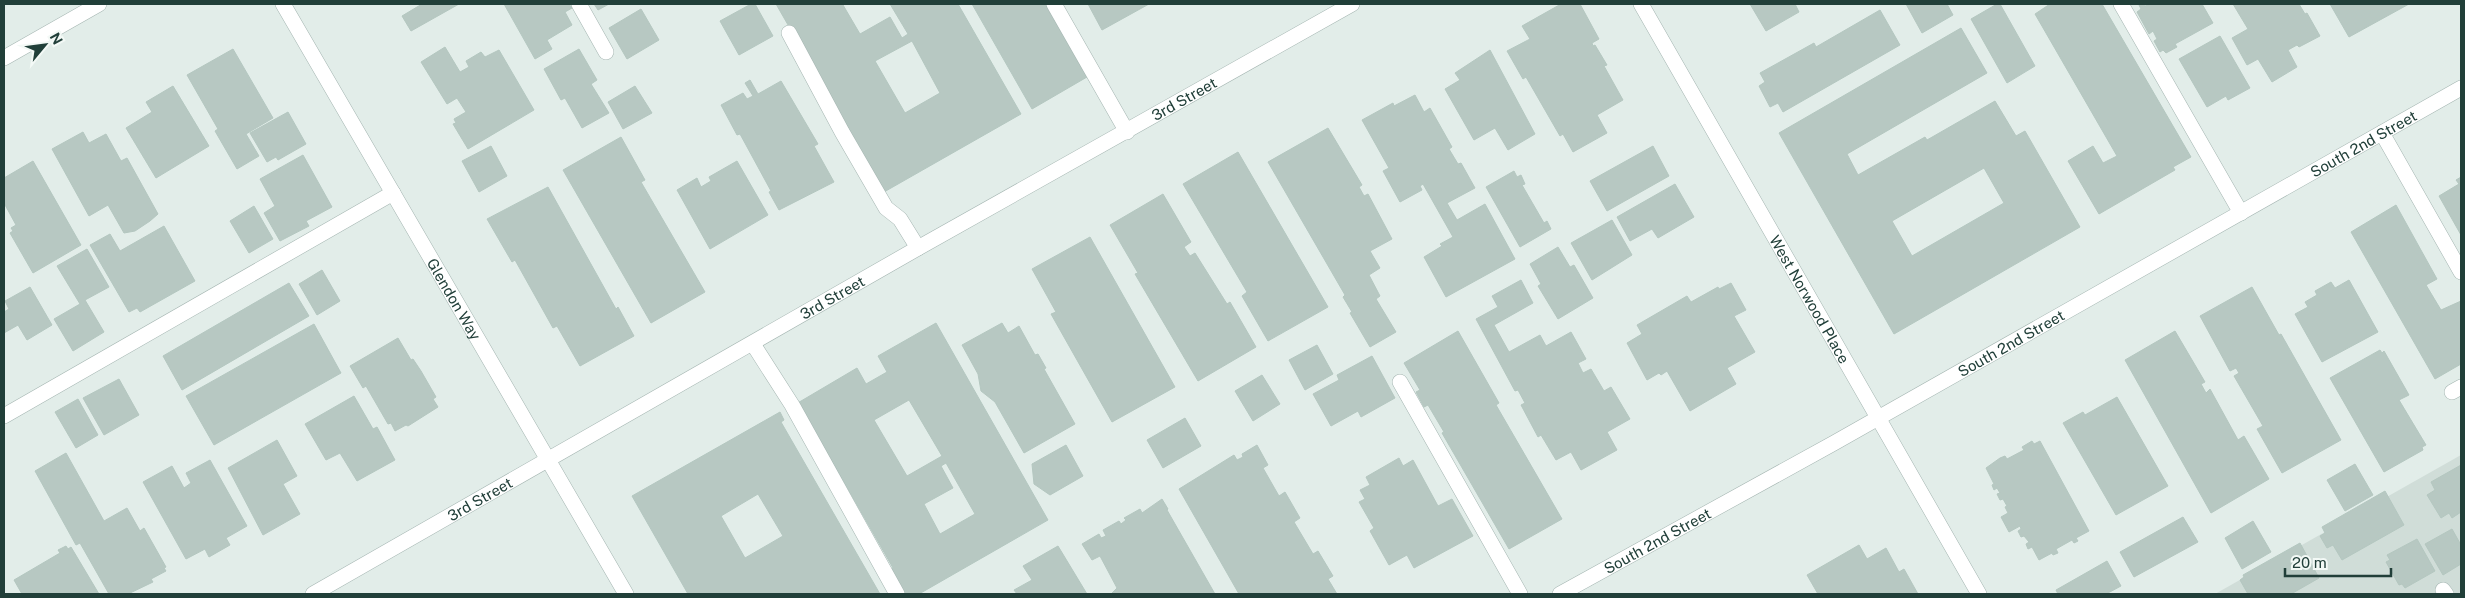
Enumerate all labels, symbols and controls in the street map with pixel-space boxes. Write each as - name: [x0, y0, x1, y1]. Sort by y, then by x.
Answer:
- north arrow: [20, 20, 70, 70]
- text: N: [47, 30, 66, 47]
- street label: 3rd Street: [1149, 73, 1219, 123]
- street label: South 2nd Street: [2307, 106, 2420, 180]
- street label: West Norwood Place: [1767, 232, 1853, 366]
- street label: Glendon Way: [424, 255, 485, 343]
- street label: 3rd Street: [797, 272, 868, 322]
- street label: South 2nd Street: [1955, 306, 2067, 380]
- street label: 3rd Street: [444, 473, 515, 524]
- street label: South 2nd Street: [1601, 504, 1714, 577]
- scale bar: [2285, 546, 2391, 578]
- text: 20 m: [2292, 554, 2327, 571]

